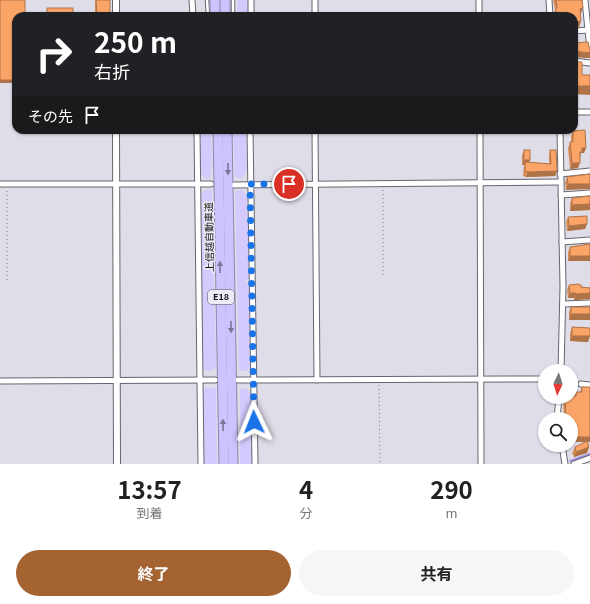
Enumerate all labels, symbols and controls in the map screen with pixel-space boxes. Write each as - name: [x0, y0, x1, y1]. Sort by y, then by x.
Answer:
- text: 250 m: [94, 21, 177, 61]
- icon: right: [28, 28, 80, 80]
- text: 右折: [94, 58, 130, 84]
- icon: arrive: [81, 104, 103, 126]
- text: その先: [28, 105, 73, 126]
- one-way arrow: [225, 163, 231, 176]
- pin: [272, 167, 306, 201]
- icon: arrive: [278, 173, 300, 195]
- street label: 上信越自動車道: [200, 202, 217, 272]
- one-way arrow: [217, 261, 224, 273]
- road number: E18: [208, 290, 234, 304]
- one-way arrow: [228, 321, 234, 334]
- north arrow: [538, 364, 578, 404]
- map controls: [538, 364, 578, 452]
- position arrow: [233, 401, 275, 443]
- button: search: [538, 412, 578, 452]
- one-way arrow: [220, 418, 226, 431]
- text: 13:57: [117, 471, 182, 506]
- text: 4: [299, 471, 313, 506]
- text: 290: [430, 471, 473, 506]
- text: 到着: [136, 503, 162, 522]
- text: 分: [299, 503, 312, 522]
- text: m: [446, 503, 458, 522]
- button: 終了: [16, 550, 291, 596]
- button: 共有: [299, 550, 574, 596]

